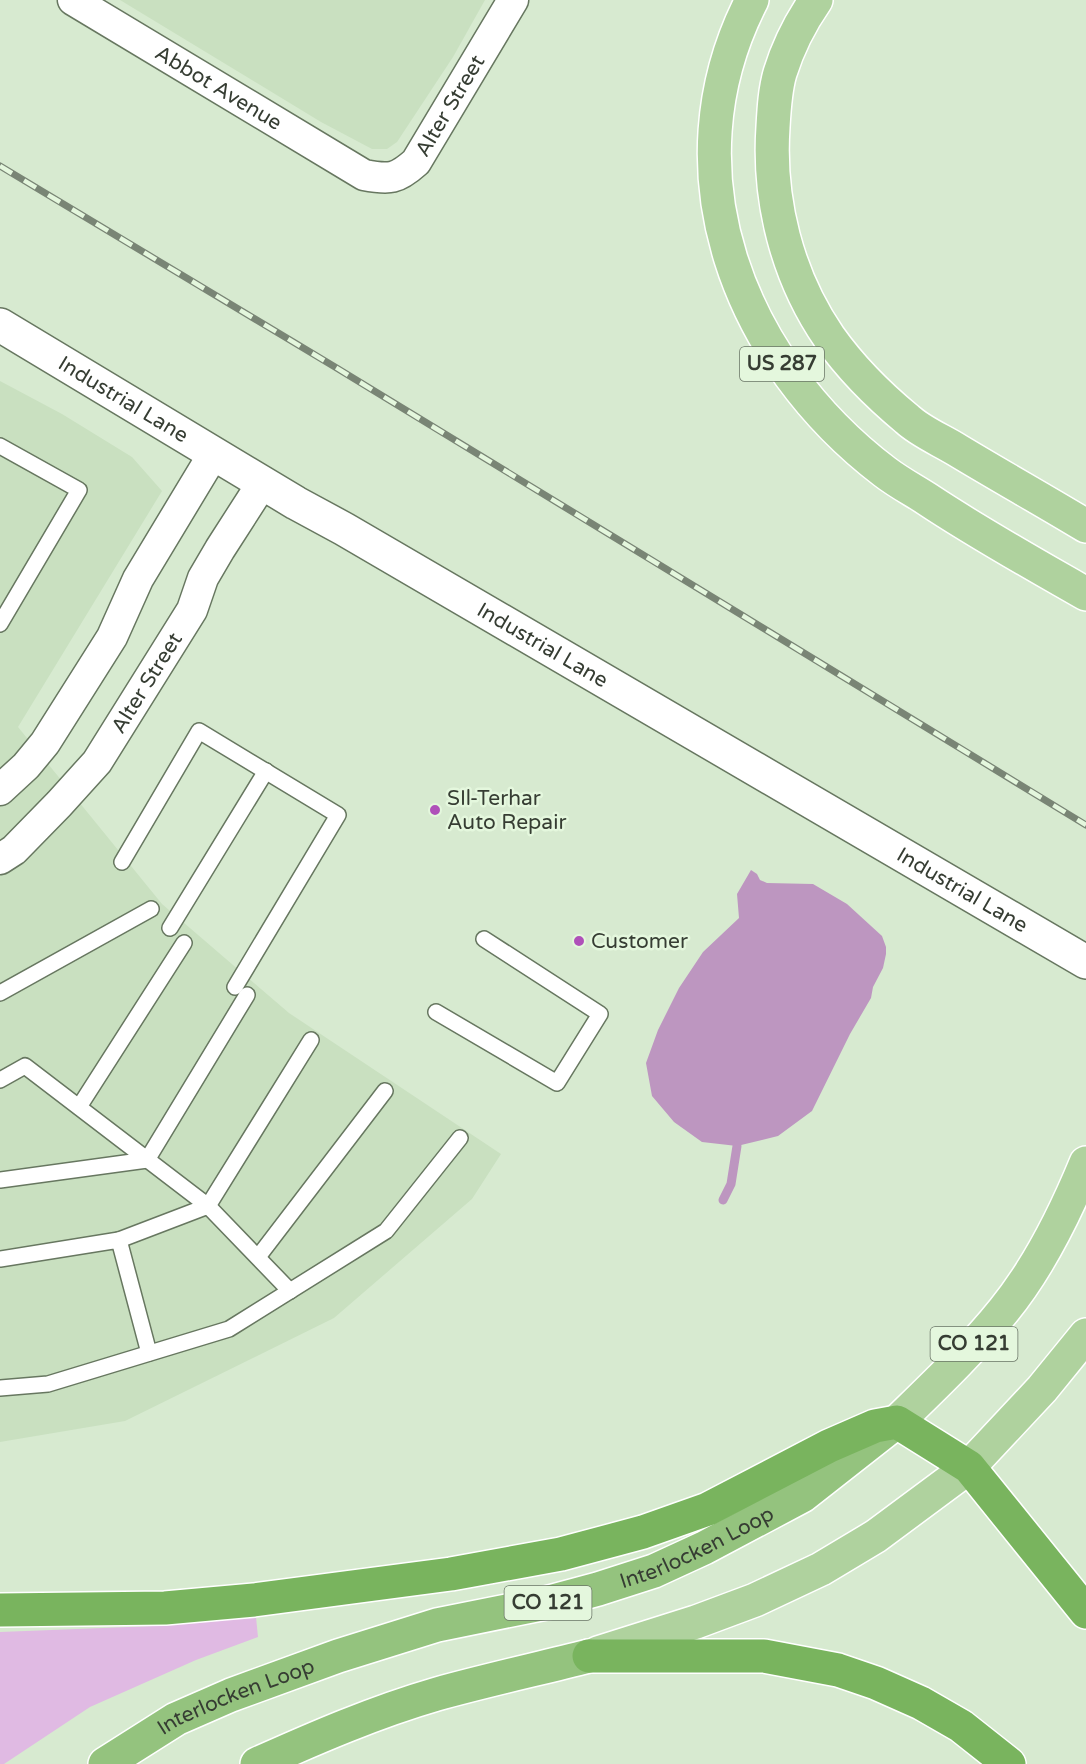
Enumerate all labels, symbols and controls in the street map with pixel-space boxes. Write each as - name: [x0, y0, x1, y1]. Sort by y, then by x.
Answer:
- street label: Abbot Avenue: [151, 40, 287, 135]
- street label: Alter Street: [410, 50, 490, 161]
- road number: US 287: [740, 347, 824, 381]
- street label: Industrial Lane: [54, 351, 193, 448]
- street label: Industrial Lane: [473, 597, 613, 693]
- street label: Alter Street: [106, 628, 187, 738]
- place label: SIl-Terhar Auto Repair: [447, 786, 566, 835]
- marker: SIl-Terhar Auto Repair: [428, 803, 442, 817]
- street label: Industrial Lane: [893, 842, 1032, 938]
- place label: Customer: [591, 929, 688, 954]
- marker: Customer: [572, 934, 586, 948]
- road number: CO 121: [930, 1327, 1018, 1361]
- street label: Interlocken Loop: [616, 1501, 778, 1594]
- road number: CO 121: [504, 1586, 592, 1620]
- street label: Interlocken Loop: [152, 1653, 318, 1740]

